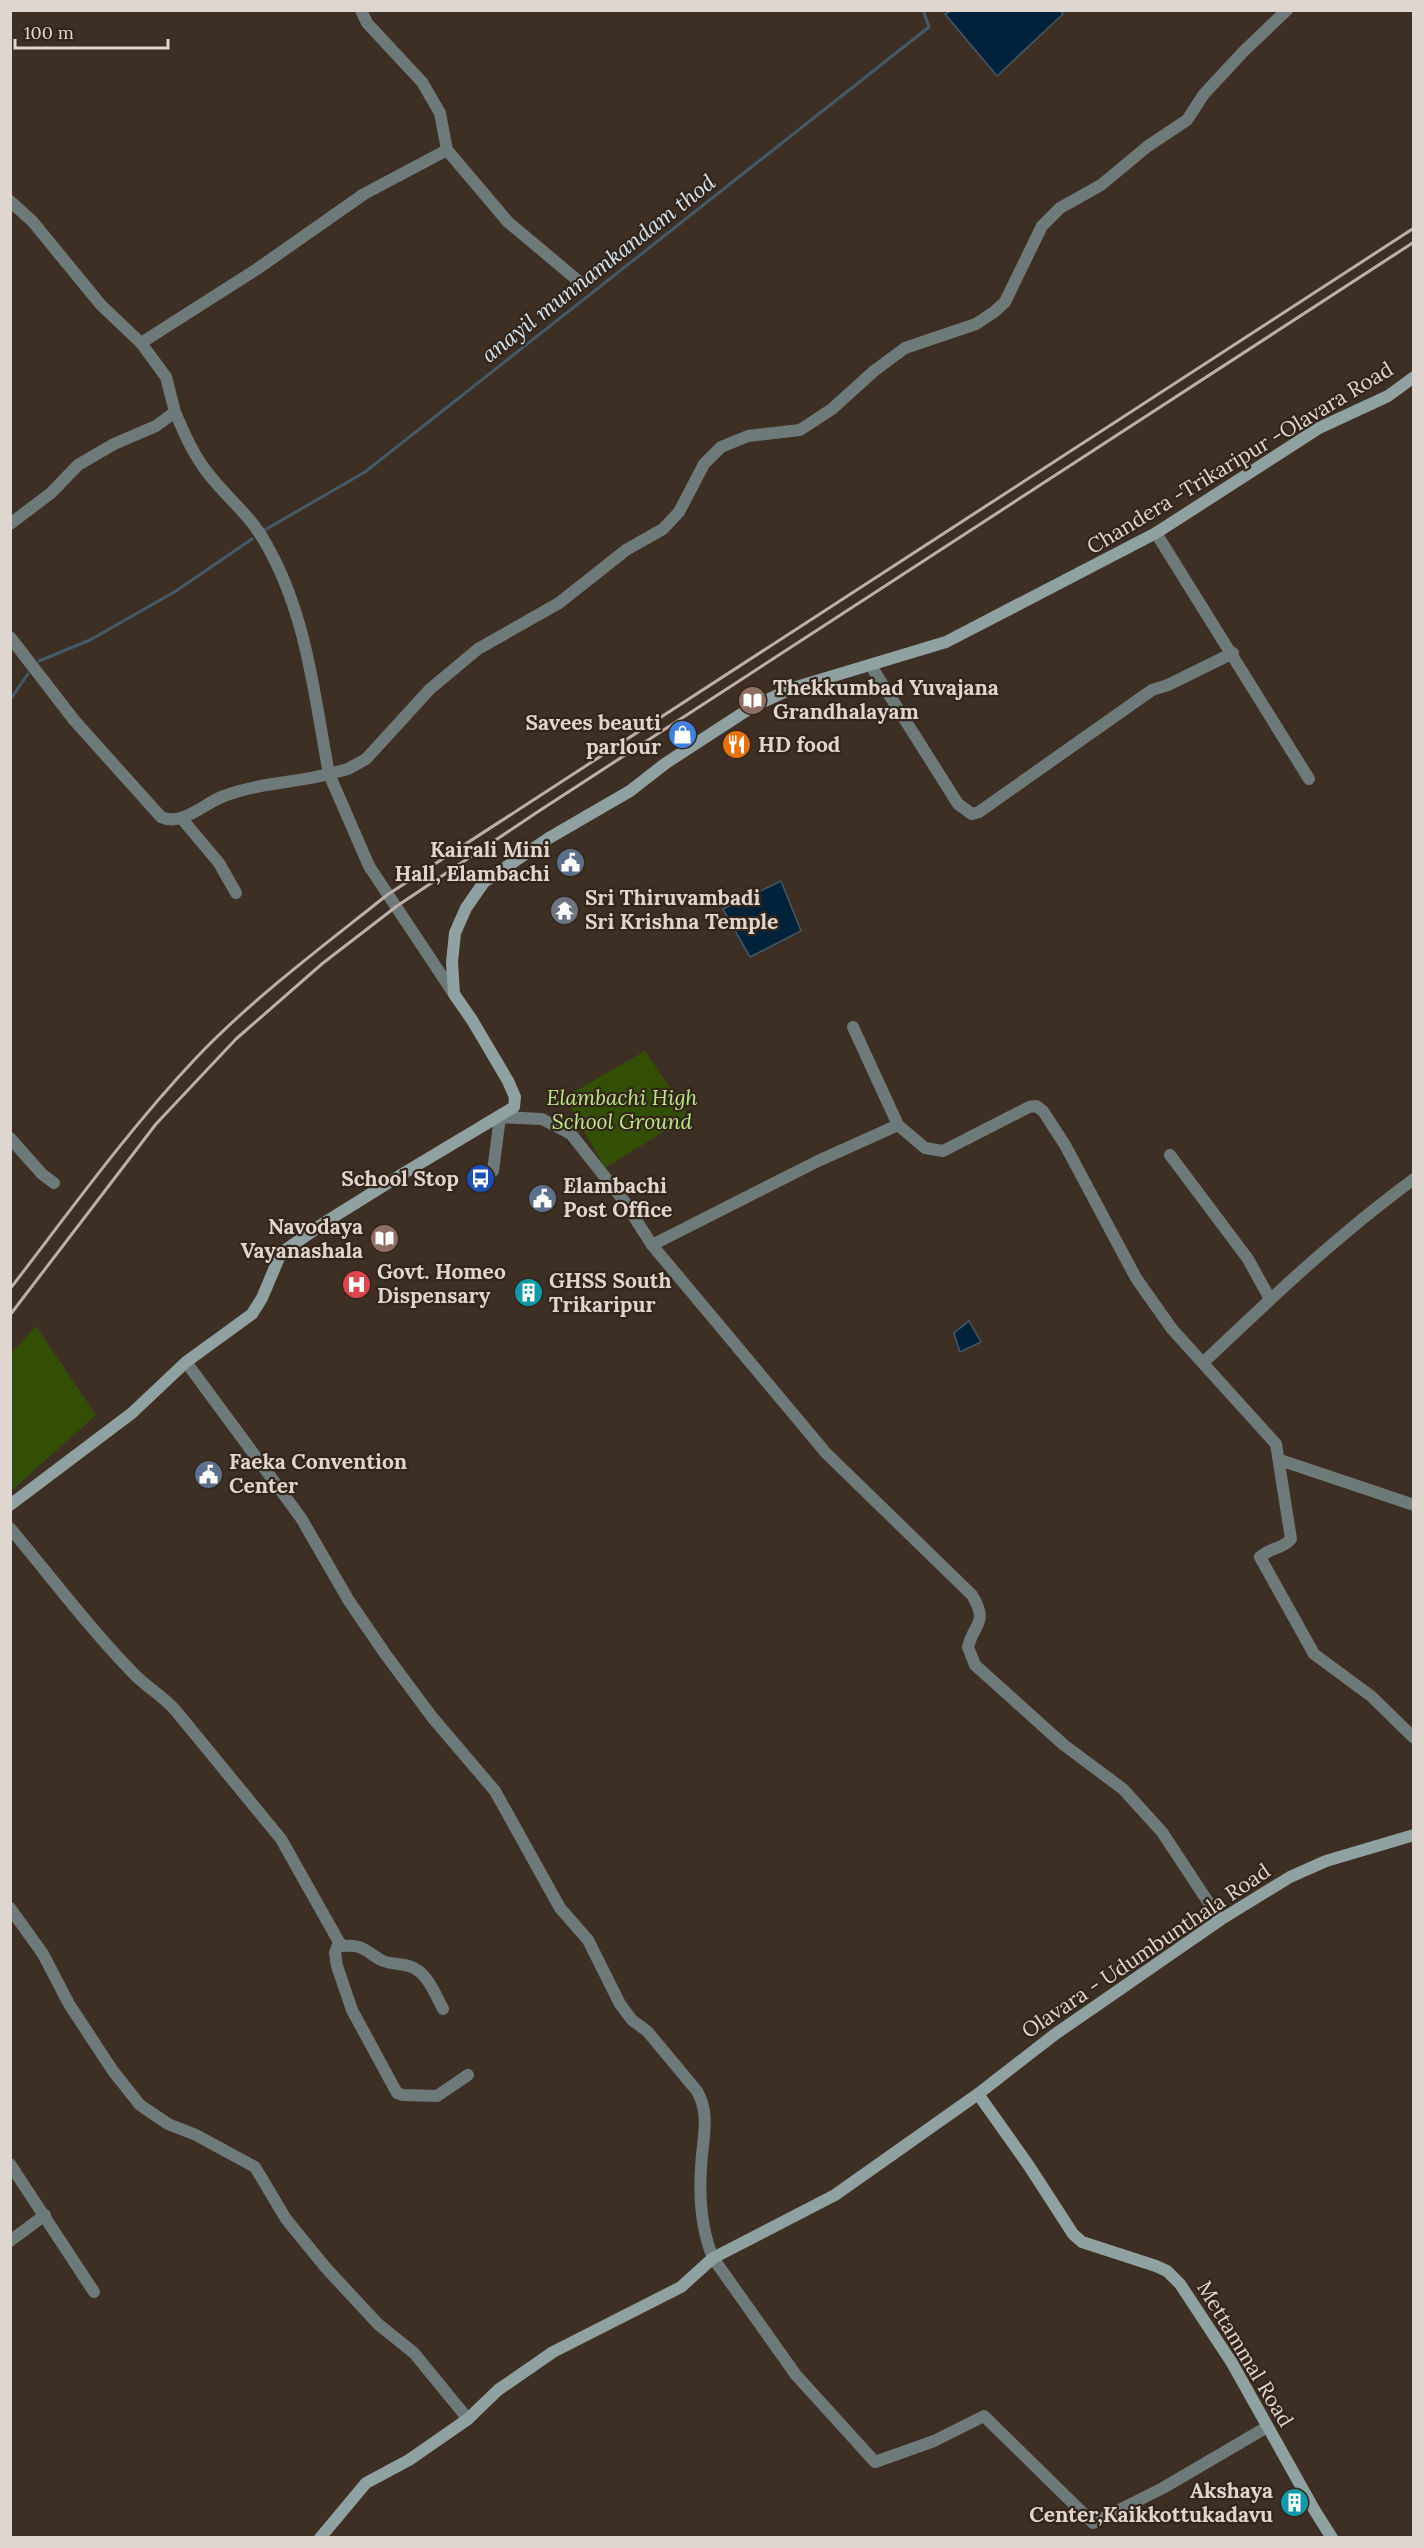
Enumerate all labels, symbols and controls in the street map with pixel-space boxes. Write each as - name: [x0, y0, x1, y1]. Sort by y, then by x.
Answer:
- scale bar: [15, 12, 168, 50]
- text: 100 m: [24, 21, 74, 44]
- water label: anayil munnamkandam thod: [475, 167, 721, 368]
- street label: Chandera -Trikaripur -Olavara Road: [1082, 355, 1398, 560]
- place label: Thekkumbad Yuvajana Grandhalayam: [773, 674, 999, 725]
- library icon: Thekkumbad Yuvajana Grandhalayam: [736, 684, 768, 716]
- place label: Savees beauti parlour: [526, 709, 661, 760]
- shop icon: Savees beauti parlour: [666, 719, 698, 751]
- restaurant icon: HD food: [721, 729, 753, 761]
- place label: HD food: [758, 731, 840, 758]
- place label: Kairali Mini Hall, Elambachi: [395, 836, 550, 887]
- public building icon: Kairali Mini Hall, Elambachi: [555, 846, 587, 878]
- place label: Sri Thiruvambadi Sri Krishna Temple: [585, 884, 778, 935]
- temple icon: Sri Thiruvambadi Sri Krishna Temple: [548, 894, 580, 926]
- park label: Elambachi High School Ground: [546, 1084, 698, 1135]
- bus stop icon: School Stop: [464, 1163, 496, 1195]
- place label: School Stop: [341, 1165, 459, 1192]
- place label: Elambachi Post Office: [563, 1172, 672, 1223]
- public building icon: Elambachi Post Office: [526, 1182, 558, 1214]
- place label: Navodaya Vayanashala: [240, 1213, 363, 1264]
- library icon: Navodaya Vayanashala: [368, 1223, 400, 1255]
- place label: Govt. Homeo Dispensary: [377, 1258, 506, 1309]
- place label: GHSS South Trikaripur: [549, 1267, 671, 1318]
- hospital icon: Govt. Homeo Dispensary: [340, 1268, 372, 1300]
- building icon: GHSS South Trikaripur: [512, 1277, 544, 1309]
- place label: Faeka Convention Center: [229, 1448, 407, 1499]
- public building icon: Faeka Convention Center: [192, 1458, 224, 1490]
- street label: Olavara - Udumbunthala Road: [1016, 1857, 1275, 2044]
- street label: Mettammal Road: [1191, 2276, 1300, 2432]
- place label: Akshaya Center,Kaikkottukadavu: [1029, 2477, 1273, 2528]
- building icon: Akshaya Center,Kaikkottukadavu: [1278, 2487, 1310, 2519]

